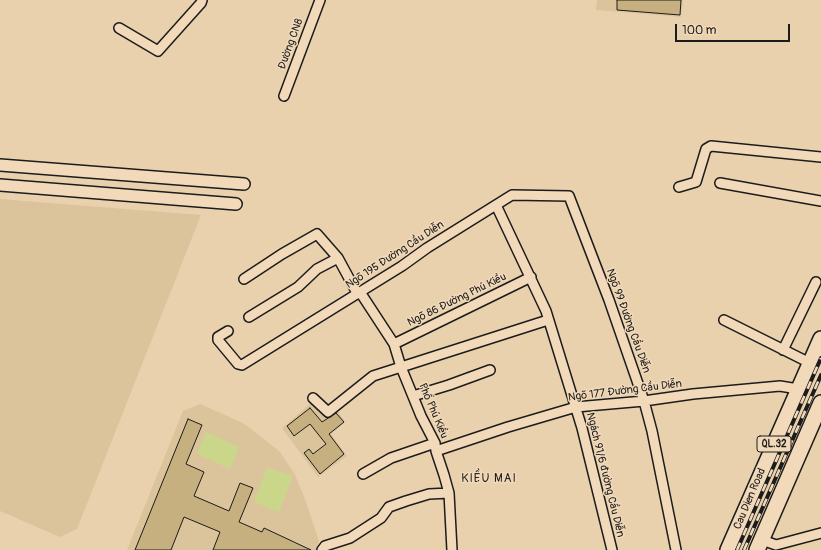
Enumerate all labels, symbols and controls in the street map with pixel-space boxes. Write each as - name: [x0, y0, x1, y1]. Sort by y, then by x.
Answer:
- scale bar: [677, 16, 792, 42]
- street label: Đường CN8: [276, 17, 306, 71]
- text: 100 m: [682, 23, 716, 38]
- street label: Ngõ 195 Đường Cầu Diễn: [343, 218, 447, 292]
- street label: Ngõ 99 Đường Cầu Diễn: [603, 267, 653, 375]
- street label: Ngõ 86 Đường Phú Kiều: [405, 270, 509, 330]
- street label: Ngõ 177 Đường Cầu Diễn: [567, 377, 683, 405]
- street label: Phố Phú Kiều: [415, 381, 451, 441]
- street label: Ngách 91/6 đường Cầu Diễn: [583, 411, 627, 539]
- road number: QL.32: [757, 436, 791, 452]
- street label: Cau Dien Road: [731, 466, 769, 532]
- district label: KIỀU MAI: [461, 472, 517, 486]

